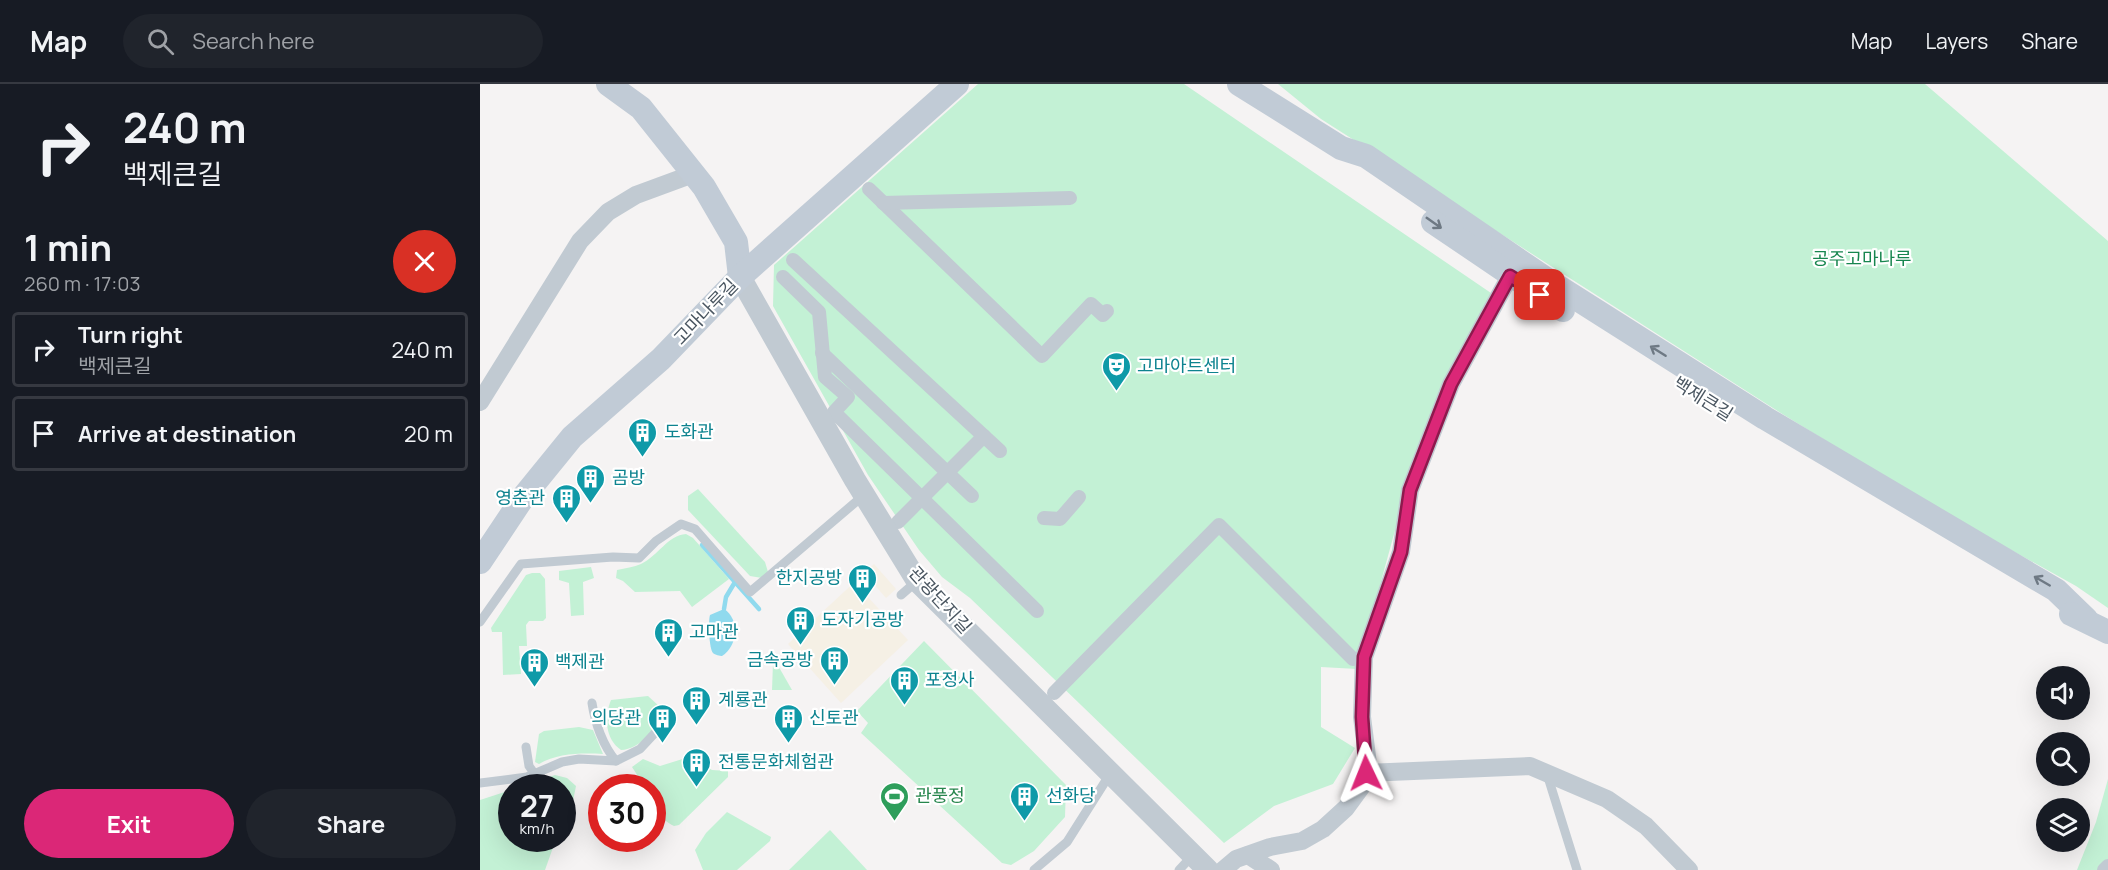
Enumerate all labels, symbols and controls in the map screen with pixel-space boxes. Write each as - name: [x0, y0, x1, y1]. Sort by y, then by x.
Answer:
- search box: [123, 14, 543, 68]
- text: Map: [30, 22, 87, 60]
- icon: search: [144, 25, 177, 58]
- text: Search here: [192, 26, 315, 56]
- text: Map: [1851, 27, 1892, 55]
- text: Layers: [1925, 27, 1988, 55]
- text: Share: [2021, 27, 2078, 55]
- text: 240 m: [123, 98, 247, 156]
- icon: right: [24, 108, 102, 186]
- text: 백제큰길: [123, 155, 222, 192]
- one-way arrow: [1426, 217, 1442, 229]
- text: 1 min: [24, 223, 112, 272]
- button: close: [393, 230, 456, 293]
- park label: 공주고마나루: [1812, 246, 1912, 270]
- pin: [1514, 269, 1565, 320]
- text: 260 m · 17:03: [24, 270, 141, 297]
- street label: 고마나루길: [668, 273, 743, 349]
- icon: arrive: [1523, 278, 1556, 311]
- text: Turn right: [78, 320, 183, 350]
- icon: right: [27, 333, 60, 366]
- text: 240 m: [391, 335, 453, 365]
- one-way arrow: [1650, 345, 1667, 358]
- theatre icon: 고마아트센터: [1100, 350, 1132, 392]
- text: 백제큰길: [78, 352, 152, 379]
- place label: 고마아트센터: [1137, 353, 1236, 377]
- street label: 백제큰길: [1669, 370, 1738, 426]
- building icon: 도화관: [627, 416, 659, 458]
- icon: arrive: [27, 417, 60, 450]
- text: Arrive at destination: [78, 419, 296, 449]
- text: 20 m: [404, 419, 453, 449]
- place label: 도화관: [664, 419, 714, 443]
- building icon: 곰방: [575, 462, 607, 504]
- place label: 곰방: [612, 465, 645, 489]
- building icon: 영춘관: [550, 482, 582, 524]
- place label: 영춘관: [495, 485, 545, 509]
- street label: 관광단지길: [904, 561, 977, 638]
- building icon: 한지공방: [847, 562, 879, 604]
- place label: 한지공방: [776, 565, 842, 589]
- one-way arrow: [2033, 575, 2050, 587]
- building icon: 도자기공방: [784, 604, 816, 646]
- place label: 도자기공방: [821, 607, 904, 631]
- building icon: 고마관: [652, 616, 684, 658]
- place label: 고마관: [689, 619, 739, 643]
- building icon: 금속공방: [818, 644, 850, 686]
- building icon: 백제관: [518, 646, 550, 688]
- place label: 금속공방: [747, 647, 813, 671]
- place label: 백제관: [555, 649, 605, 673]
- building icon: 포정사: [888, 664, 920, 706]
- map controls: [2036, 666, 2090, 852]
- button: sound: [2036, 666, 2090, 720]
- place label: 포정사: [925, 667, 975, 691]
- building icon: 계룡관: [681, 684, 713, 726]
- place label: 계룡관: [718, 687, 768, 711]
- building icon: 의당관: [646, 702, 678, 744]
- building icon: 신토관: [772, 702, 804, 744]
- place label: 의당관: [591, 705, 641, 729]
- place label: 신토관: [809, 705, 859, 729]
- button: search: [2036, 732, 2090, 786]
- position arrow: [1334, 741, 1398, 805]
- building icon: 전통문화체험관: [681, 746, 713, 788]
- place label: 전통문화체험관: [718, 749, 834, 773]
- speed limit sign: 30: [588, 774, 666, 852]
- sports icon: 관풍정: [878, 780, 910, 822]
- building icon: 선화당: [1009, 780, 1041, 822]
- place label: 관풍정: [915, 783, 965, 807]
- place label: 선화당: [1046, 783, 1096, 807]
- text: 27: [520, 785, 554, 826]
- button: Exit: [24, 789, 234, 858]
- button: Share: [246, 789, 456, 858]
- button: layers: [2036, 798, 2090, 852]
- text: km/h: [520, 818, 554, 839]

